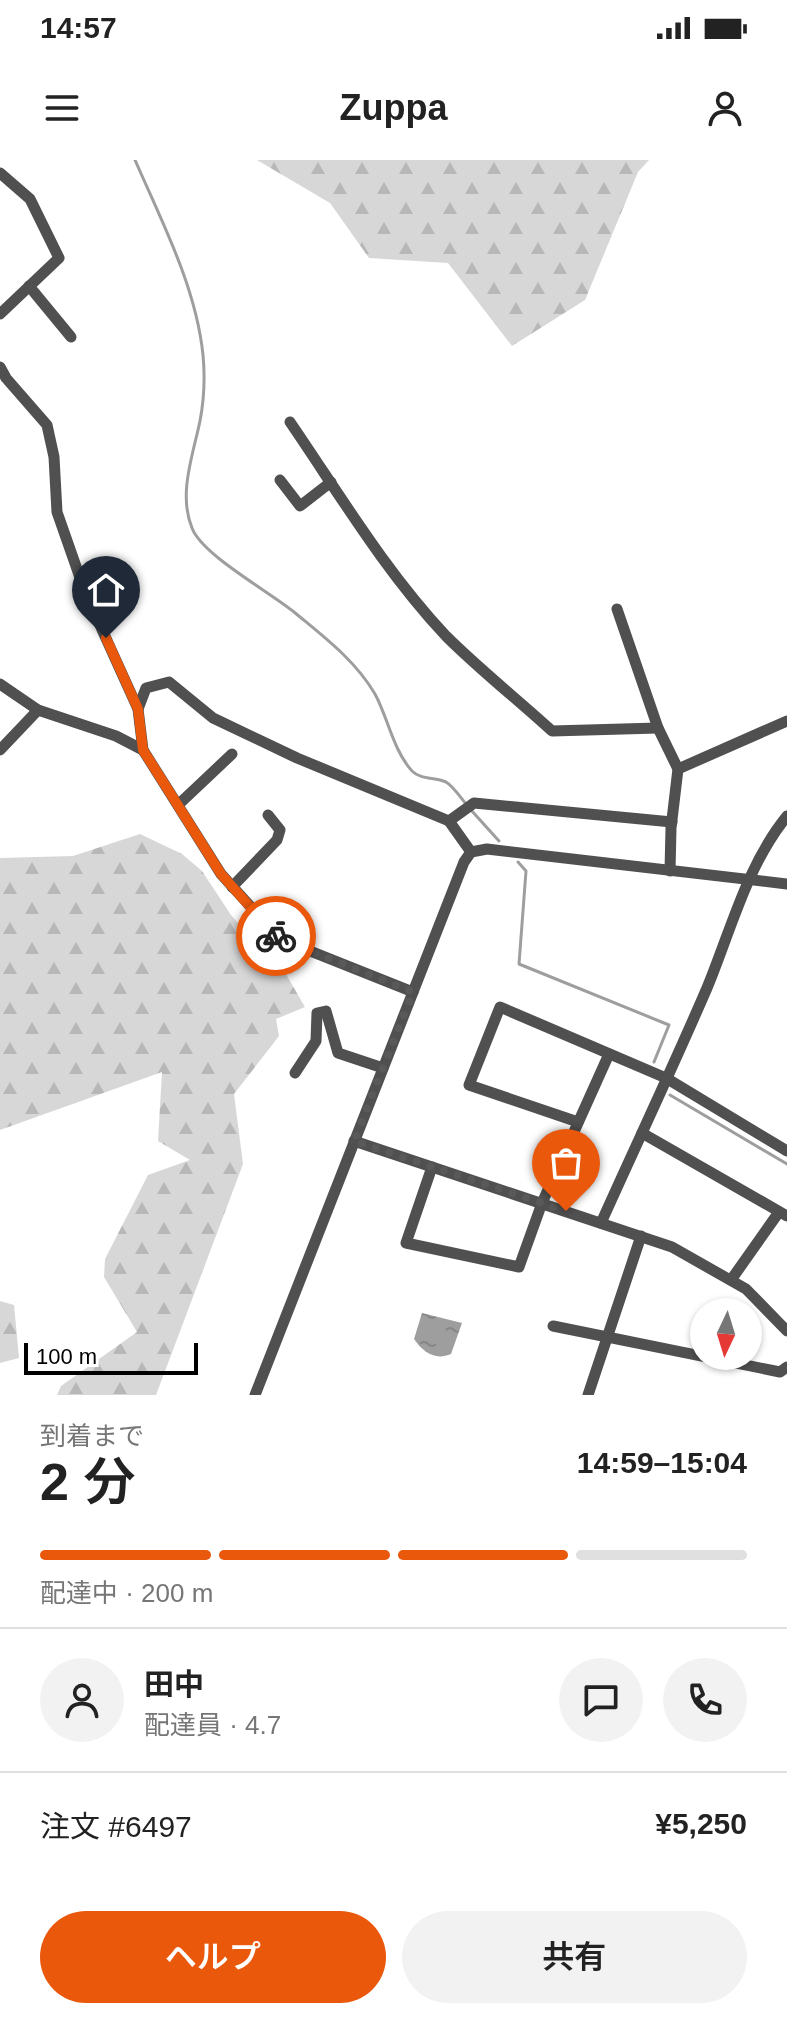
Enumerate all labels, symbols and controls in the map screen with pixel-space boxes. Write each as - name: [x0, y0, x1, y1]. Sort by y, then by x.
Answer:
- text: 14:57: [40, 11, 117, 44]
- icon: menu: [40, 86, 84, 130]
- icon: person: [703, 86, 747, 130]
- text: Zuppa: [340, 87, 447, 128]
- pin: [72, 556, 140, 638]
- icon: home: [84, 568, 128, 612]
- courier: [236, 896, 316, 976]
- icon: bike: [254, 914, 298, 958]
- pin: [532, 1129, 600, 1211]
- icon: bag: [544, 1141, 588, 1185]
- north arrow: [690, 1298, 762, 1370]
- map controls: [690, 1298, 762, 1370]
- scale bar: [24, 1339, 198, 1375]
- text: 100 m: [36, 1344, 97, 1369]
- text: 到着まで: [40, 1421, 144, 1451]
- text: 14:59–15:04: [577, 1446, 747, 1479]
- text: 2 分: [40, 1453, 135, 1511]
- text: 配達中 · 200 m: [40, 1578, 213, 1608]
- button: person: [40, 1658, 124, 1742]
- button: chat: [559, 1658, 643, 1742]
- button: phone: [663, 1658, 747, 1742]
- text: 田中: [144, 1668, 204, 1701]
- text: 配達員 · 4.7: [144, 1710, 281, 1740]
- text: ¥5,250: [655, 1807, 747, 1840]
- text: 注文 #6497: [40, 1810, 192, 1843]
- button: ヘルプ: [40, 1911, 386, 2003]
- button: 共有: [402, 1911, 747, 2003]

